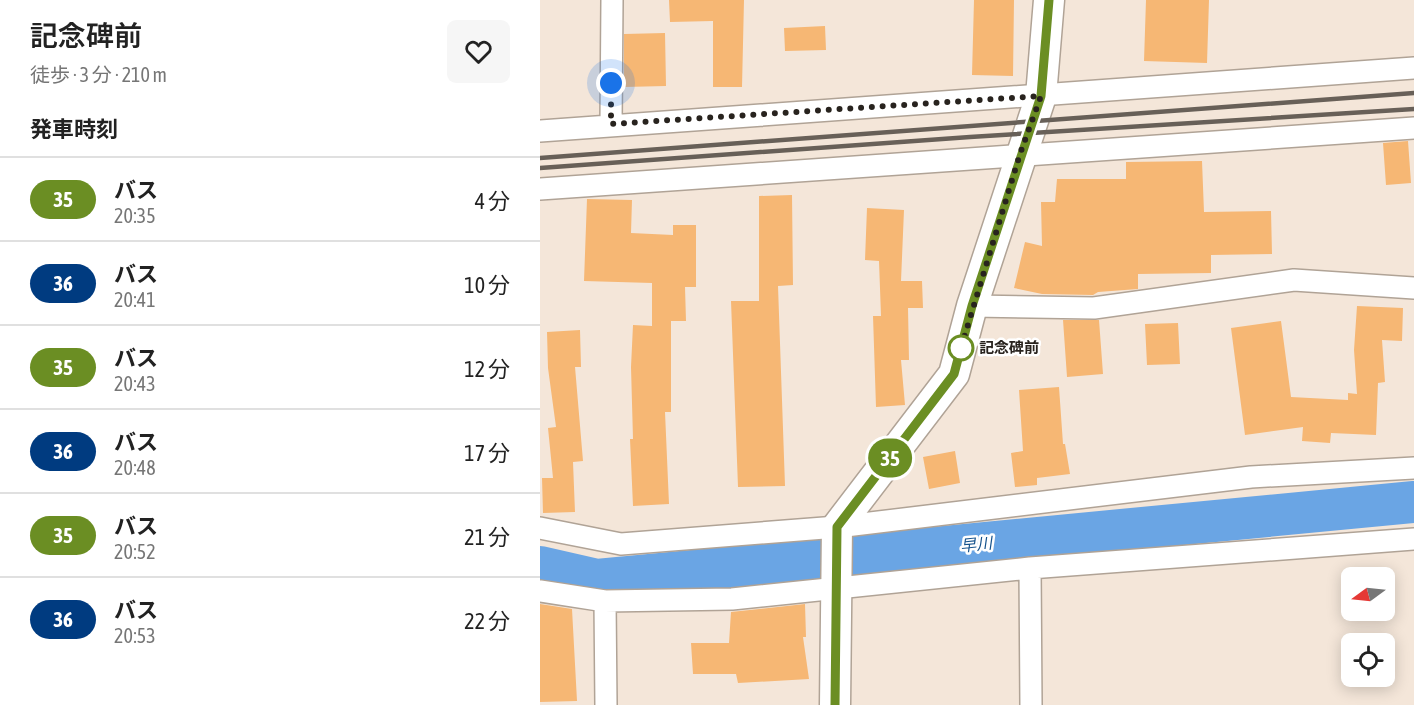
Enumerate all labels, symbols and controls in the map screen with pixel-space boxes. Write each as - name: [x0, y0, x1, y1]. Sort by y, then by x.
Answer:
- text: 記念碑前: [30, 20, 142, 52]
- button: heart: [447, 20, 510, 83]
- text: 徒歩 · 3 分 · 210 m: [30, 63, 167, 86]
- your location: [596, 68, 626, 98]
- text: 発車時刻: [30, 116, 118, 142]
- text: バス: [114, 177, 158, 203]
- text: 35: [53, 187, 73, 211]
- text: 4 分: [475, 188, 510, 214]
- text: 20:35: [114, 204, 156, 227]
- text: バス: [114, 261, 158, 287]
- text: 36: [53, 271, 73, 295]
- text: 10 分: [464, 272, 510, 298]
- text: 20:41: [114, 288, 156, 311]
- marker: 記念碑前: [948, 335, 974, 361]
- place label: 記念碑前: [979, 339, 1039, 356]
- text: バス: [114, 345, 158, 371]
- text: 35: [53, 355, 73, 379]
- text: 12 分: [464, 356, 510, 382]
- text: 20:43: [114, 372, 156, 395]
- text: バス: [114, 429, 158, 455]
- line badge: 35: [863, 438, 917, 478]
- text: 36: [53, 439, 73, 463]
- text: 17 分: [464, 440, 510, 466]
- text: 35: [880, 446, 900, 470]
- text: 20:48: [114, 456, 156, 479]
- text: バス: [114, 513, 158, 539]
- text: 35: [53, 523, 73, 547]
- text: 21 分: [464, 524, 510, 550]
- water label: 早川: [959, 533, 995, 555]
- text: 20:52: [114, 540, 156, 563]
- north arrow: [1341, 567, 1395, 621]
- map controls: [1341, 567, 1395, 687]
- text: バス: [114, 597, 158, 623]
- text: 36: [53, 607, 73, 631]
- text: 22 分: [464, 608, 510, 634]
- text: 20:53: [114, 624, 156, 647]
- button: locate: [1341, 633, 1395, 687]

